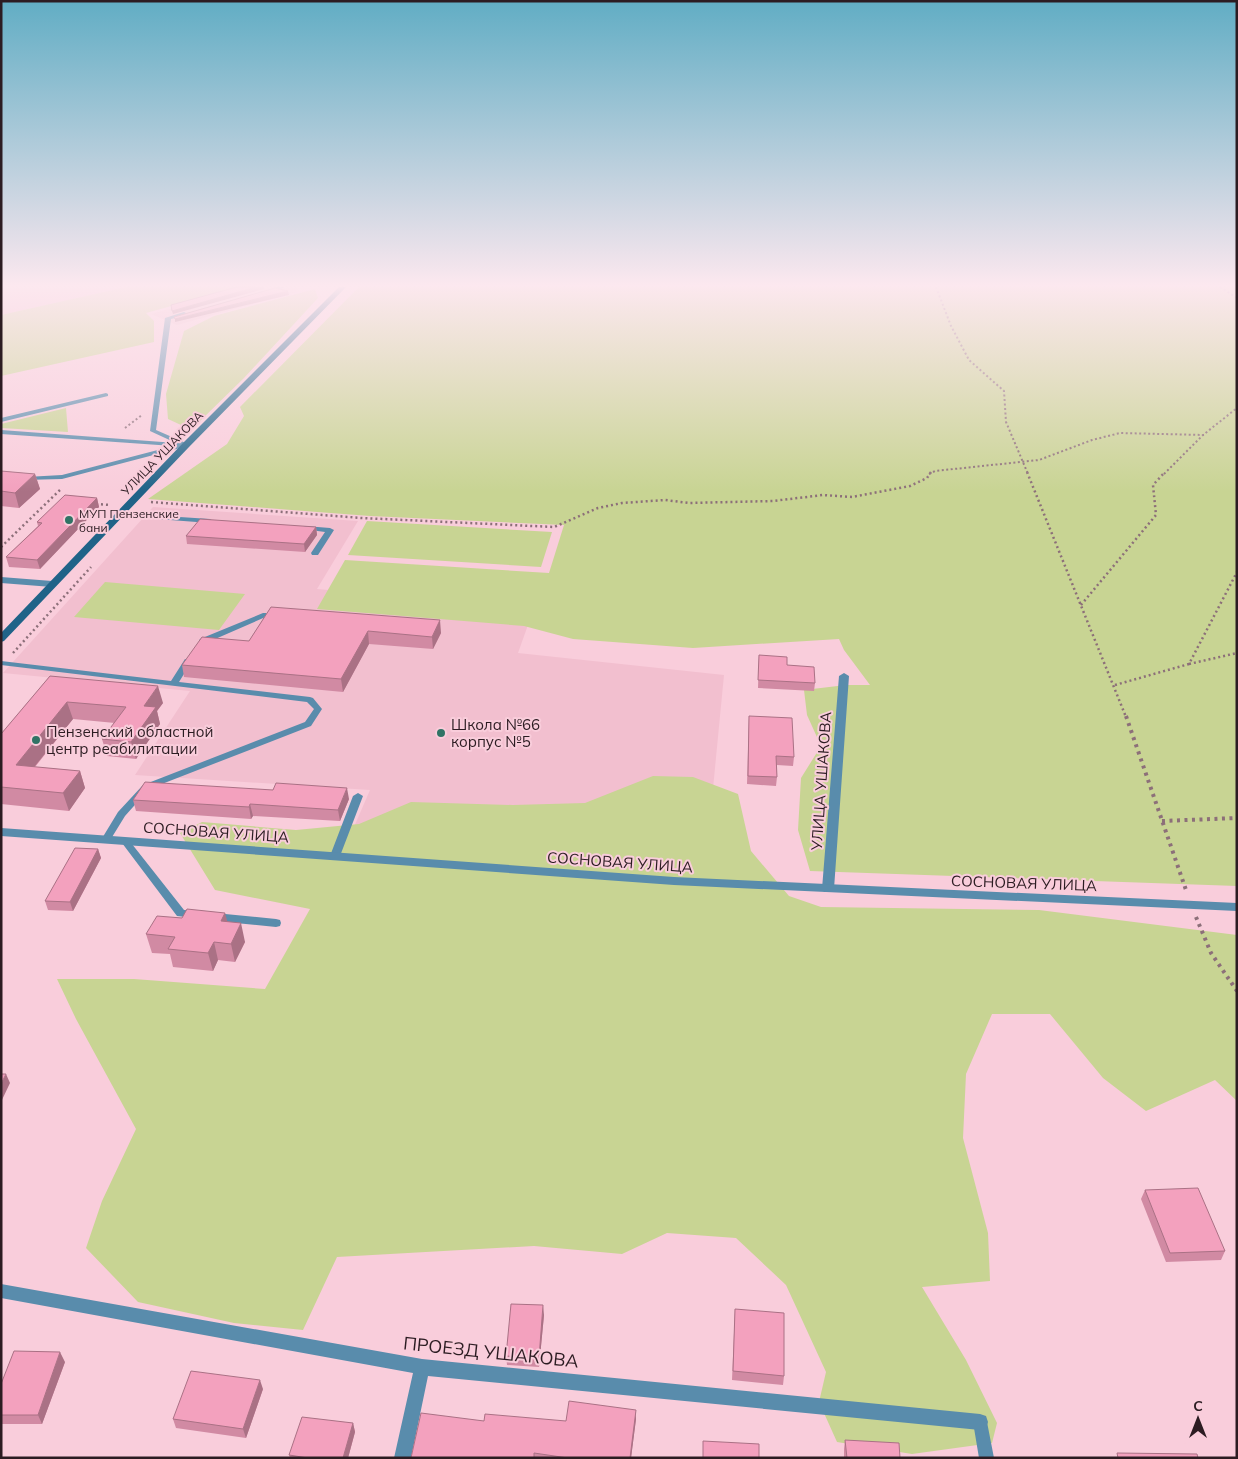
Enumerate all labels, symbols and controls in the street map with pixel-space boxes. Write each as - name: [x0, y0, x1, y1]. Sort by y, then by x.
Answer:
- street label: УЛИЦА УШАКОВА: [117, 408, 206, 499]
- place label: МУП Пензенские бани: [79, 506, 179, 535]
- marker: МУП Пензенские бани: [63, 514, 75, 526]
- street label: УЛИЦА УШАКОВА: [807, 711, 835, 852]
- place label: Школа №66 корпус №5: [451, 715, 540, 751]
- place label: Пензенский областной центр реабилитации: [46, 722, 213, 758]
- marker: Школа №66 корпус №5: [435, 727, 447, 739]
- marker: Пензенский областной центр реабилитации: [30, 734, 42, 746]
- street label: СОСНОВАЯ УЛИЦА: [143, 817, 289, 847]
- street label: СОСНОВАЯ УЛИЦА: [547, 847, 693, 877]
- street label: СОСНОВАЯ УЛИЦА: [951, 871, 1097, 895]
- street label: ПРОЕЗД УШАКОВА: [402, 1331, 580, 1373]
- north arrow: [1173, 1394, 1223, 1444]
- text: С: [1193, 1397, 1203, 1415]

